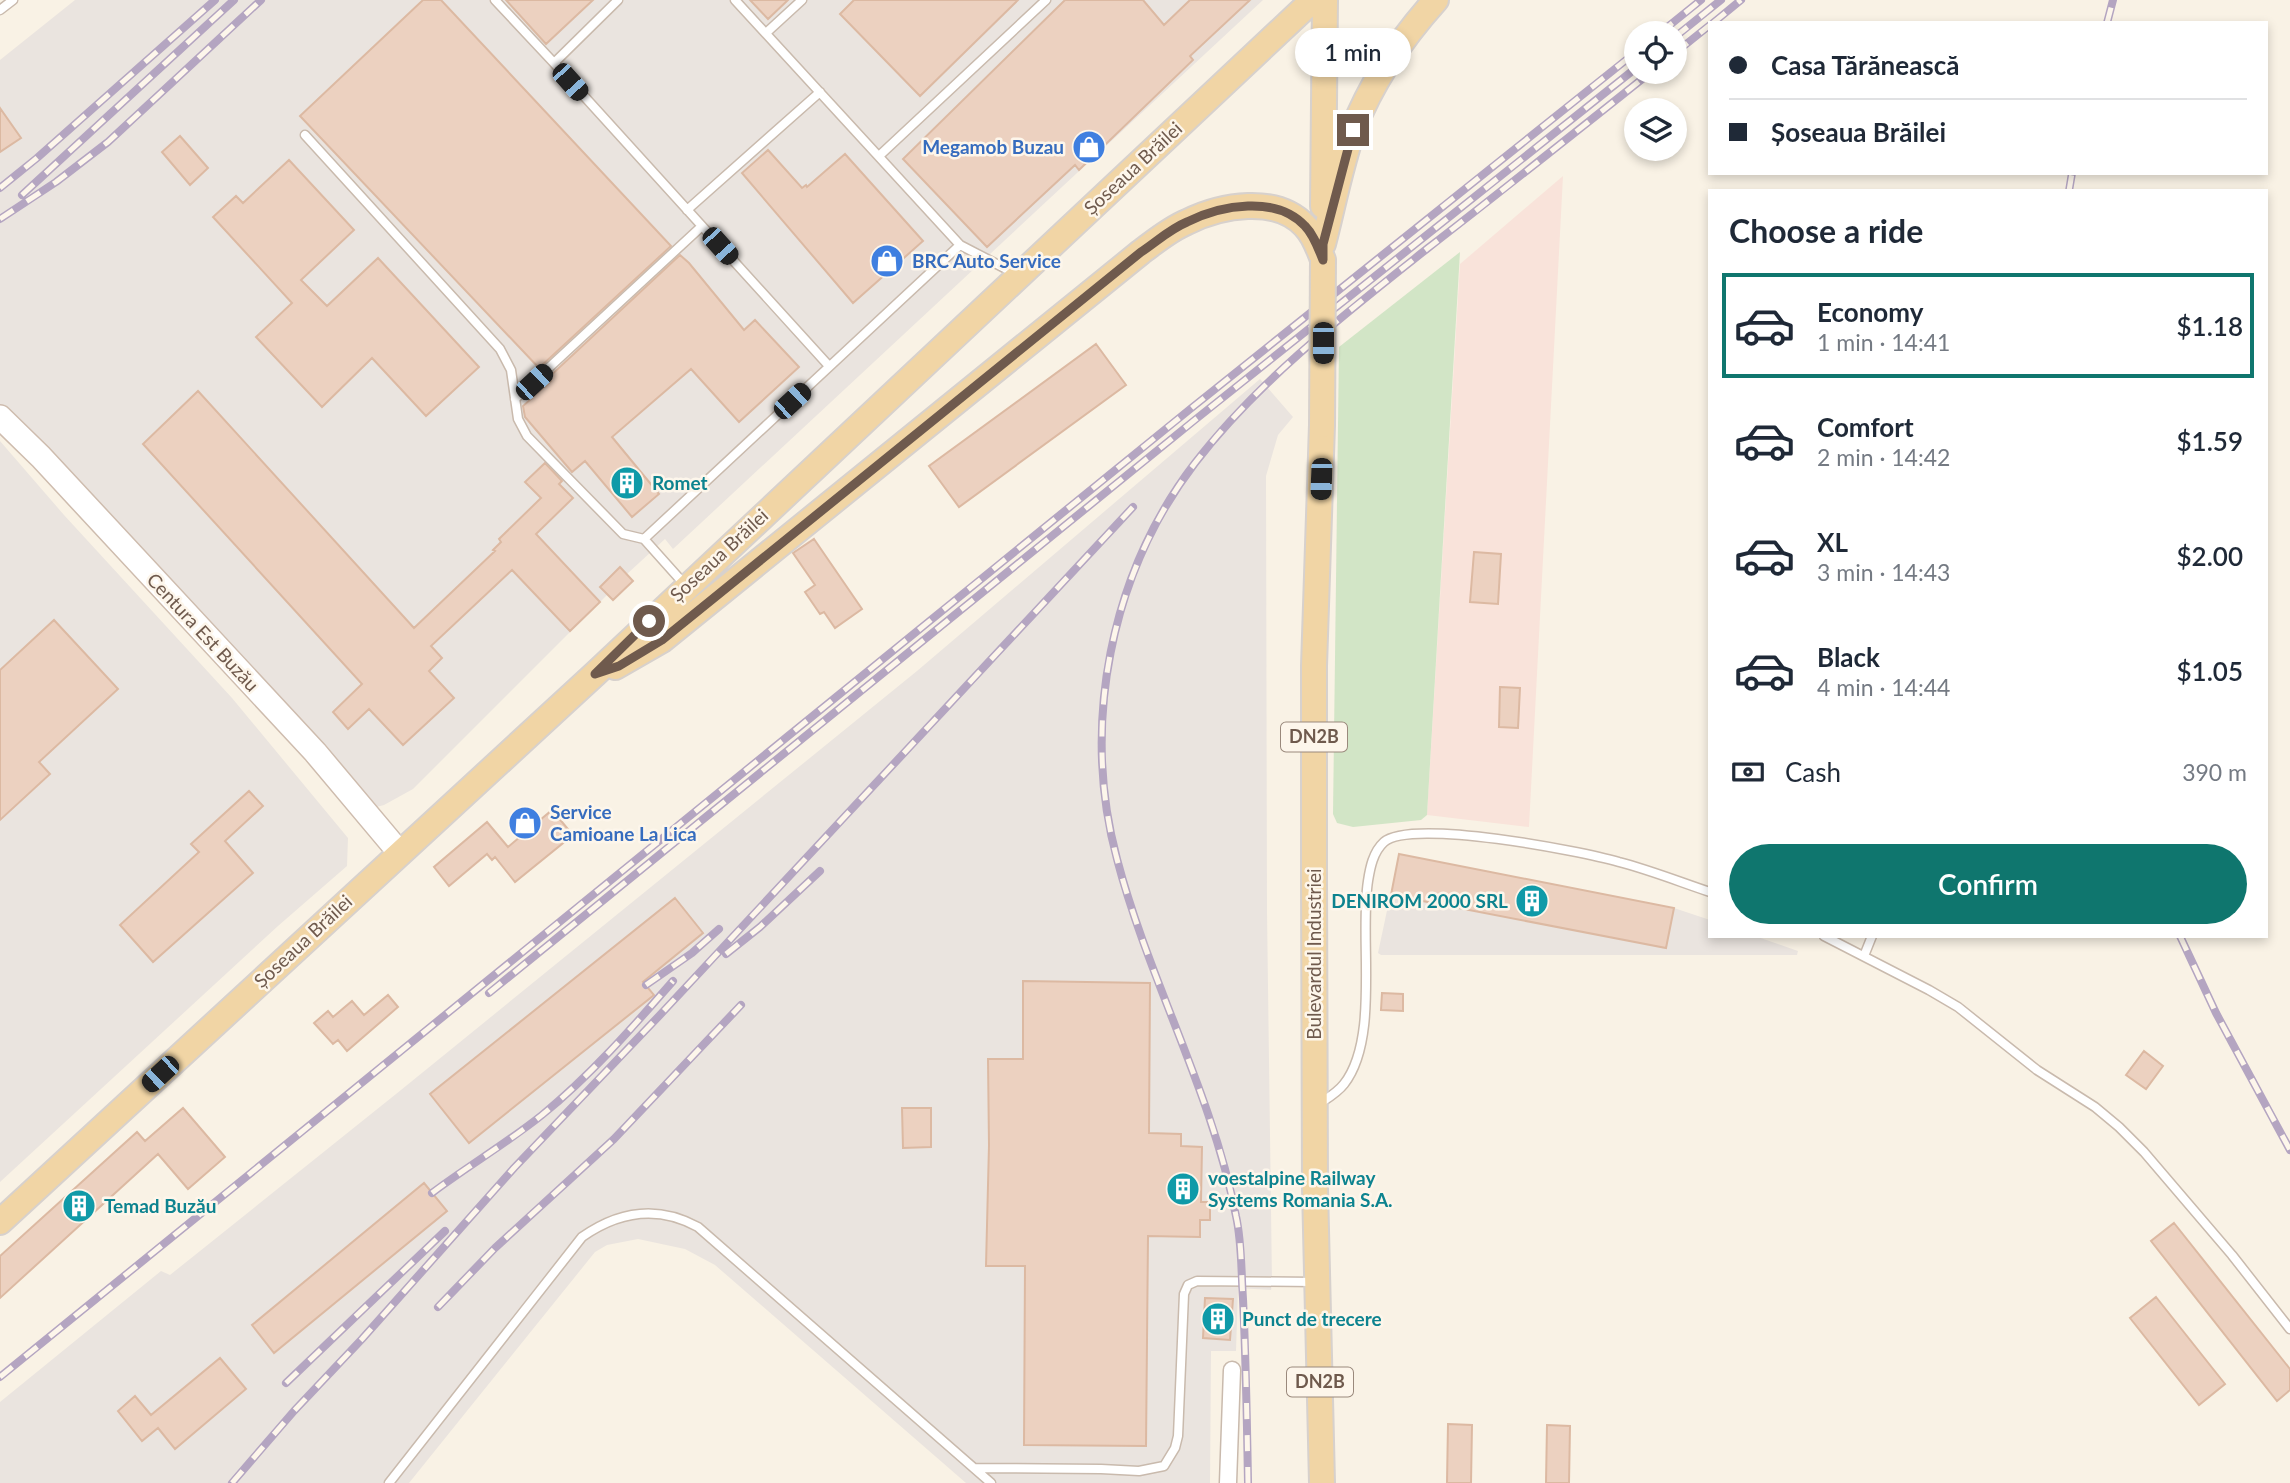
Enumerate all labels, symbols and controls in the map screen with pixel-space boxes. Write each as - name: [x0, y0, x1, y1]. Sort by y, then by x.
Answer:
- map controls: [1624, 21, 1687, 161]
- button: locate: [1624, 21, 1687, 84]
- callout: 1 min: [1295, 29, 1411, 78]
- text: 1 min: [1325, 38, 1381, 66]
- text: Casa Tărănească: [1771, 49, 1960, 81]
- car: [549, 59, 592, 105]
- button: layers: [1624, 98, 1687, 161]
- route end: [1337, 114, 1369, 146]
- street label: Șoseaua Brăilei: [1079, 116, 1186, 219]
- text: Șoseaua Brăilei: [1771, 116, 1946, 148]
- shop icon: Megamob Buzau: [1070, 128, 1108, 166]
- place label: Megamob Buzau: [922, 135, 1064, 158]
- text: Choose a ride: [1729, 211, 1923, 250]
- car: [699, 223, 742, 269]
- shop icon: BRC Auto Service: [868, 242, 906, 280]
- place label: BRC Auto Service: [912, 249, 1061, 272]
- icon: car: [1733, 294, 1796, 357]
- text: Economy: [1817, 296, 1923, 328]
- text: $1.18: [2177, 310, 2243, 342]
- car: [1313, 322, 1334, 364]
- text: 1 min · 14:41: [1817, 328, 1950, 356]
- car: [512, 360, 557, 404]
- car: [770, 379, 815, 423]
- icon: car: [1733, 409, 1796, 472]
- text: Comfort: [1817, 411, 1914, 443]
- text: $1.59: [2177, 425, 2243, 457]
- text: 2 min · 14:42: [1817, 443, 1950, 471]
- car: [1310, 458, 1333, 500]
- building icon: Romet: [608, 464, 646, 502]
- place label: Romet: [652, 471, 708, 494]
- street label: Șoseaua Brăilei: [665, 503, 772, 606]
- icon: car: [1733, 524, 1796, 587]
- text: XL: [1817, 526, 1848, 558]
- text: $2.00: [2177, 540, 2243, 572]
- text: 3 min · 14:43: [1817, 558, 1950, 586]
- street label: Centura Est Buzău: [143, 568, 264, 696]
- route start: [633, 605, 665, 637]
- icon: car: [1733, 639, 1796, 702]
- text: Black: [1817, 641, 1880, 673]
- text: $1.05: [2177, 655, 2243, 687]
- text: 4 min · 14:44: [1817, 673, 1950, 701]
- road number: DN2B: [1281, 722, 1347, 752]
- icon: cash: [1729, 753, 1767, 791]
- text: Cash: [1785, 756, 1841, 788]
- text: 390 m: [2182, 758, 2247, 786]
- place label: Service Camioane La Lica: [550, 800, 697, 845]
- shop icon: Service Camioane La Lica: [506, 804, 544, 842]
- button: Confirm: [1729, 844, 2247, 924]
- street label: Bulevardul Industriei: [1302, 868, 1325, 1040]
- building icon: DENIROM 2000 SRL: [1513, 882, 1551, 920]
- street label: Șoseaua Brăilei: [249, 889, 356, 992]
- place label: DENIROM 2000 SRL: [1331, 889, 1508, 912]
- car: [138, 1052, 183, 1096]
- place label: voestalpine Railway Systems Romania S.A.: [1208, 1166, 1393, 1211]
- building icon: voestalpine Railway Systems Romania S.A.: [1164, 1170, 1202, 1208]
- building icon: Temad Buzău: [60, 1187, 98, 1225]
- place label: Temad Buzău: [104, 1194, 216, 1217]
- building icon: Punct de trecere: [1199, 1300, 1237, 1338]
- place label: Punct de trecere: [1242, 1307, 1382, 1330]
- road number: DN2B: [1287, 1367, 1353, 1396]

